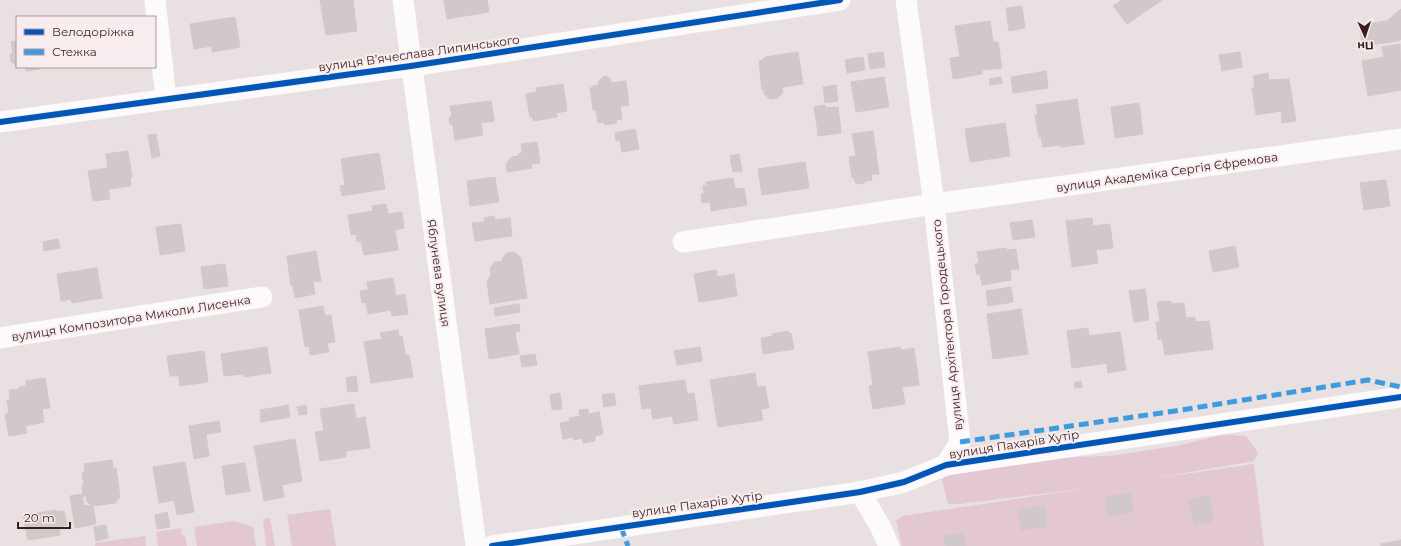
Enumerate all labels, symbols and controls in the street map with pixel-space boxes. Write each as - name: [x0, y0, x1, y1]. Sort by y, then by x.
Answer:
- legend: [16, 16, 156, 68]
- north arrow: [1345, 16, 1385, 56]
- text: Велодоріжка: [52, 24, 134, 39]
- street label: вулиця Вʼячеслава Липинського: [317, 31, 521, 75]
- text: Пн: [1357, 39, 1374, 53]
- text: Стежка: [52, 44, 97, 59]
- street label: вулиця Академіка Сергія Єфремова: [1055, 149, 1279, 195]
- street label: Яблунева вулиця: [424, 218, 454, 328]
- street label: вулиця Архітектора Городецького: [928, 218, 966, 431]
- street label: вулиця Композитора Миколи Лисенка: [10, 292, 252, 344]
- street label: вулиця Пахарів Хутір: [948, 426, 1080, 462]
- street label: вулиця Пахарів Хутір: [631, 487, 763, 521]
- scale bar: [18, 504, 70, 530]
- text: 20 m: [24, 510, 55, 525]

